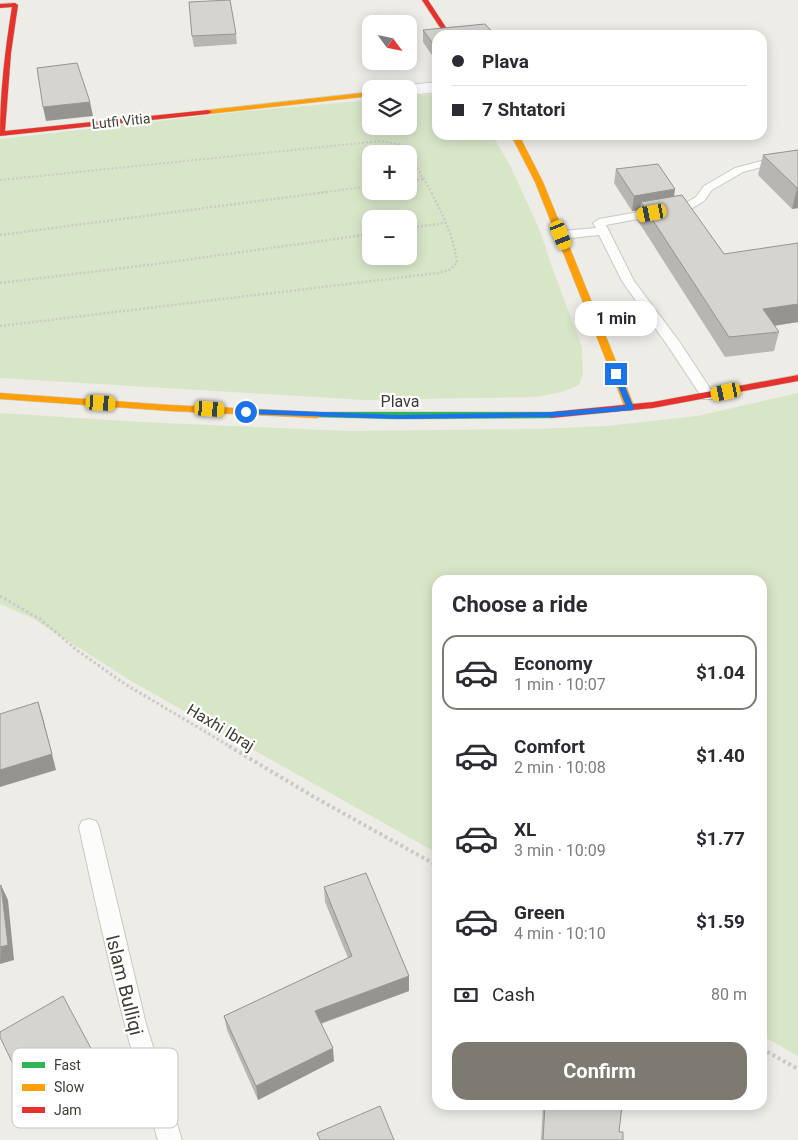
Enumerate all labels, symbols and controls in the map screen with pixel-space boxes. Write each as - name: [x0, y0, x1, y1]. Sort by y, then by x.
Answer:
- north arrow: [362, 15, 418, 70]
- map controls: [362, 15, 417, 265]
- text: Plava: [482, 50, 529, 73]
- button: layers: [362, 80, 417, 135]
- text: 7 Shtatori: [482, 98, 565, 121]
- street label: Lutfi Vitia: [91, 110, 151, 132]
- button: +: [362, 145, 417, 200]
- car: [635, 203, 668, 223]
- button: −: [362, 210, 417, 265]
- car: [548, 218, 573, 252]
- callout: 1 min: [575, 302, 657, 336]
- text: 1 min: [596, 309, 636, 328]
- route end: [605, 363, 627, 385]
- car: [709, 382, 742, 402]
- street label: Plava: [381, 392, 419, 411]
- car: [85, 395, 116, 411]
- car: [194, 400, 225, 418]
- route start: [235, 401, 257, 423]
- text: Choose a ride: [452, 592, 588, 617]
- icon: car: [454, 650, 499, 695]
- text: Economy: [514, 652, 593, 675]
- text: $1.04: [696, 661, 745, 684]
- text: 1 min · 10:07: [514, 675, 606, 694]
- street label: Haxhi Ibraj: [183, 700, 258, 755]
- icon: car: [454, 733, 499, 778]
- text: Comfort: [514, 735, 585, 758]
- text: $1.40: [696, 744, 745, 767]
- text: 2 min · 10:08: [514, 758, 606, 777]
- icon: car: [454, 816, 499, 861]
- text: XL: [514, 818, 536, 841]
- text: $1.77: [696, 827, 745, 850]
- text: 3 min · 10:09: [514, 841, 606, 860]
- icon: car: [454, 899, 499, 944]
- text: Green: [514, 901, 565, 924]
- text: $1.59: [696, 910, 745, 933]
- text: 4 min · 10:10: [514, 924, 606, 943]
- street label: Islam Bulliqi: [101, 932, 148, 1038]
- icon: cash: [452, 981, 480, 1009]
- text: Cash: [492, 983, 535, 1006]
- text: 80 m: [711, 985, 747, 1004]
- button: Confirm: [452, 1042, 747, 1100]
- legend: [12, 1048, 178, 1128]
- text: Fast: [54, 1057, 81, 1073]
- text: Slow: [54, 1079, 85, 1095]
- text: Jam: [54, 1102, 82, 1118]

